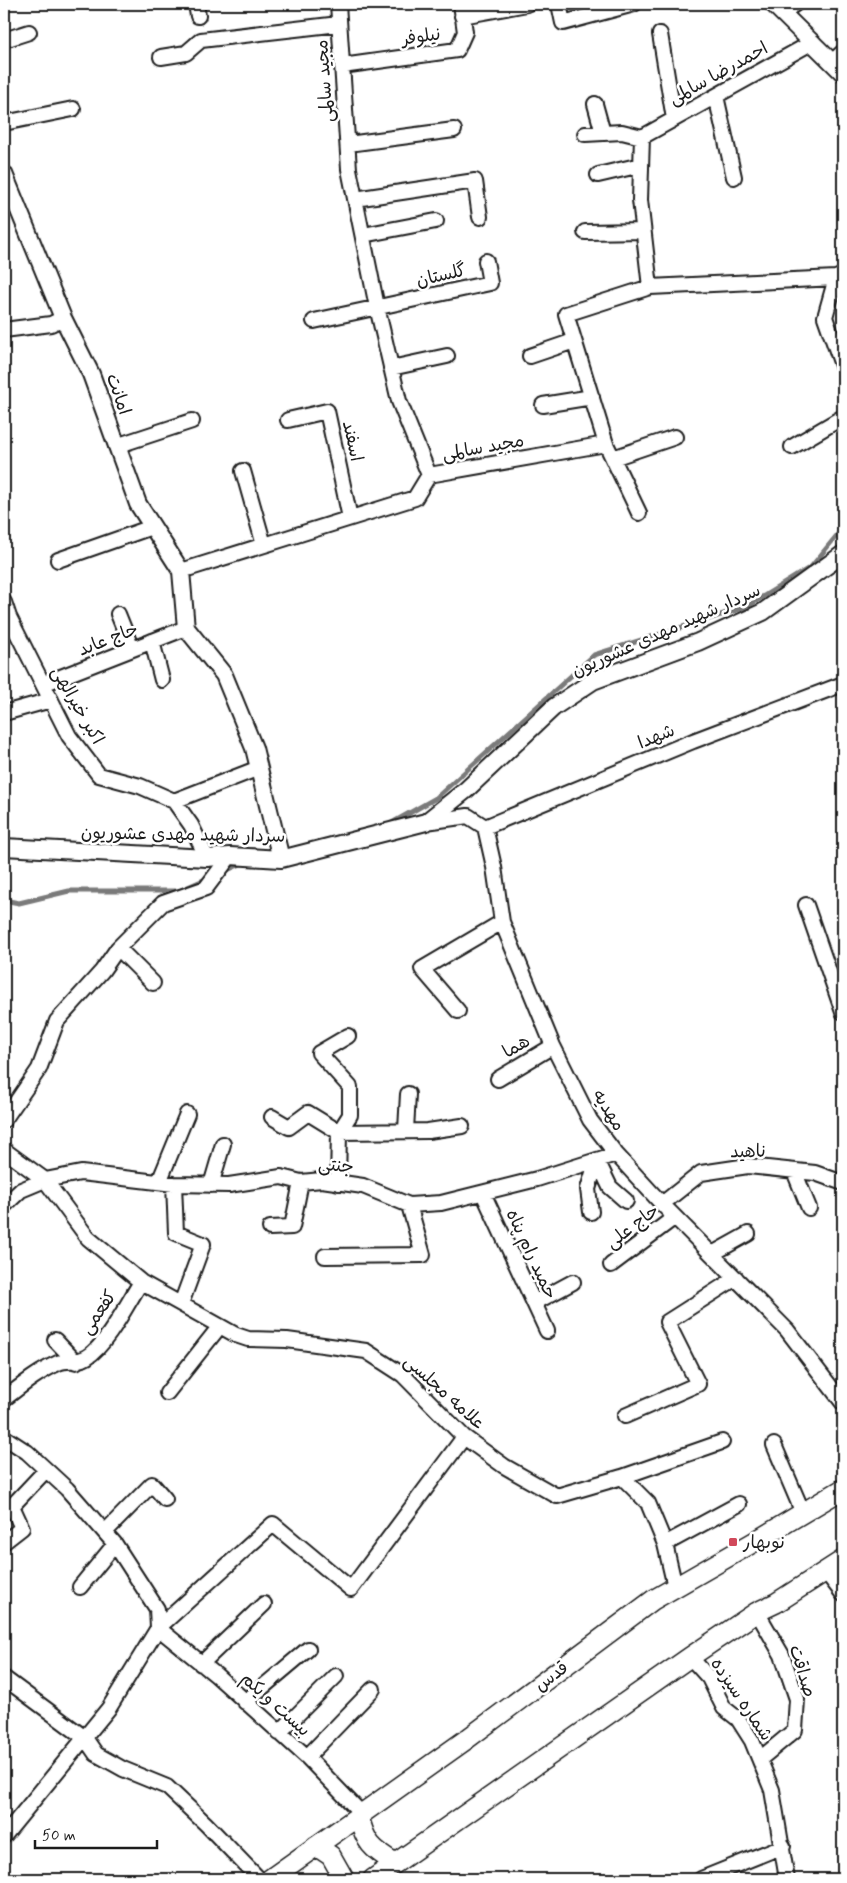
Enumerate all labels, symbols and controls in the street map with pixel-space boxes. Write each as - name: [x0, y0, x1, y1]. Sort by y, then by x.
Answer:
- street label: نیلوفر: [398, 22, 442, 52]
- street label: احمدرضا سالمی: [664, 37, 773, 111]
- street label: مجید سالمی: [310, 39, 340, 123]
- street label: گلستان: [414, 259, 469, 293]
- street label: امانت: [100, 370, 136, 418]
- street label: اسفند: [336, 419, 368, 464]
- street label: مجید سالمی: [440, 429, 526, 467]
- street label: سردار شهید مهدی عشوریون: [568, 578, 765, 683]
- street label: حاج عابد: [75, 618, 142, 662]
- street label: اکبر خیرالهی: [45, 662, 109, 749]
- street label: شهدا: [634, 719, 678, 755]
- street label: سردار شهید مهدی عشوریون: [81, 821, 285, 849]
- street label: هما: [498, 1029, 535, 1064]
- street label: مهدیه: [586, 1085, 630, 1136]
- street label: ناهید: [730, 1140, 766, 1164]
- street label: جنتی: [317, 1152, 355, 1180]
- street label: حاج علی: [601, 1199, 664, 1255]
- street label: حمید رام پناه: [499, 1205, 562, 1304]
- street label: کفعمی: [75, 1285, 123, 1339]
- street label: علامه مجلسی: [398, 1350, 490, 1436]
- place label: نوبهار: [742, 1531, 785, 1555]
- marker: نوبهار: [727, 1536, 739, 1548]
- street label: صداقت: [783, 1642, 821, 1700]
- street label: شماره سیزده: [704, 1653, 778, 1746]
- street label: قدس: [530, 1656, 574, 1697]
- street label: بیست و یکم: [235, 1667, 315, 1743]
- scale bar: [35, 1818, 158, 1850]
- text: 50 m: [42, 1826, 76, 1846]

